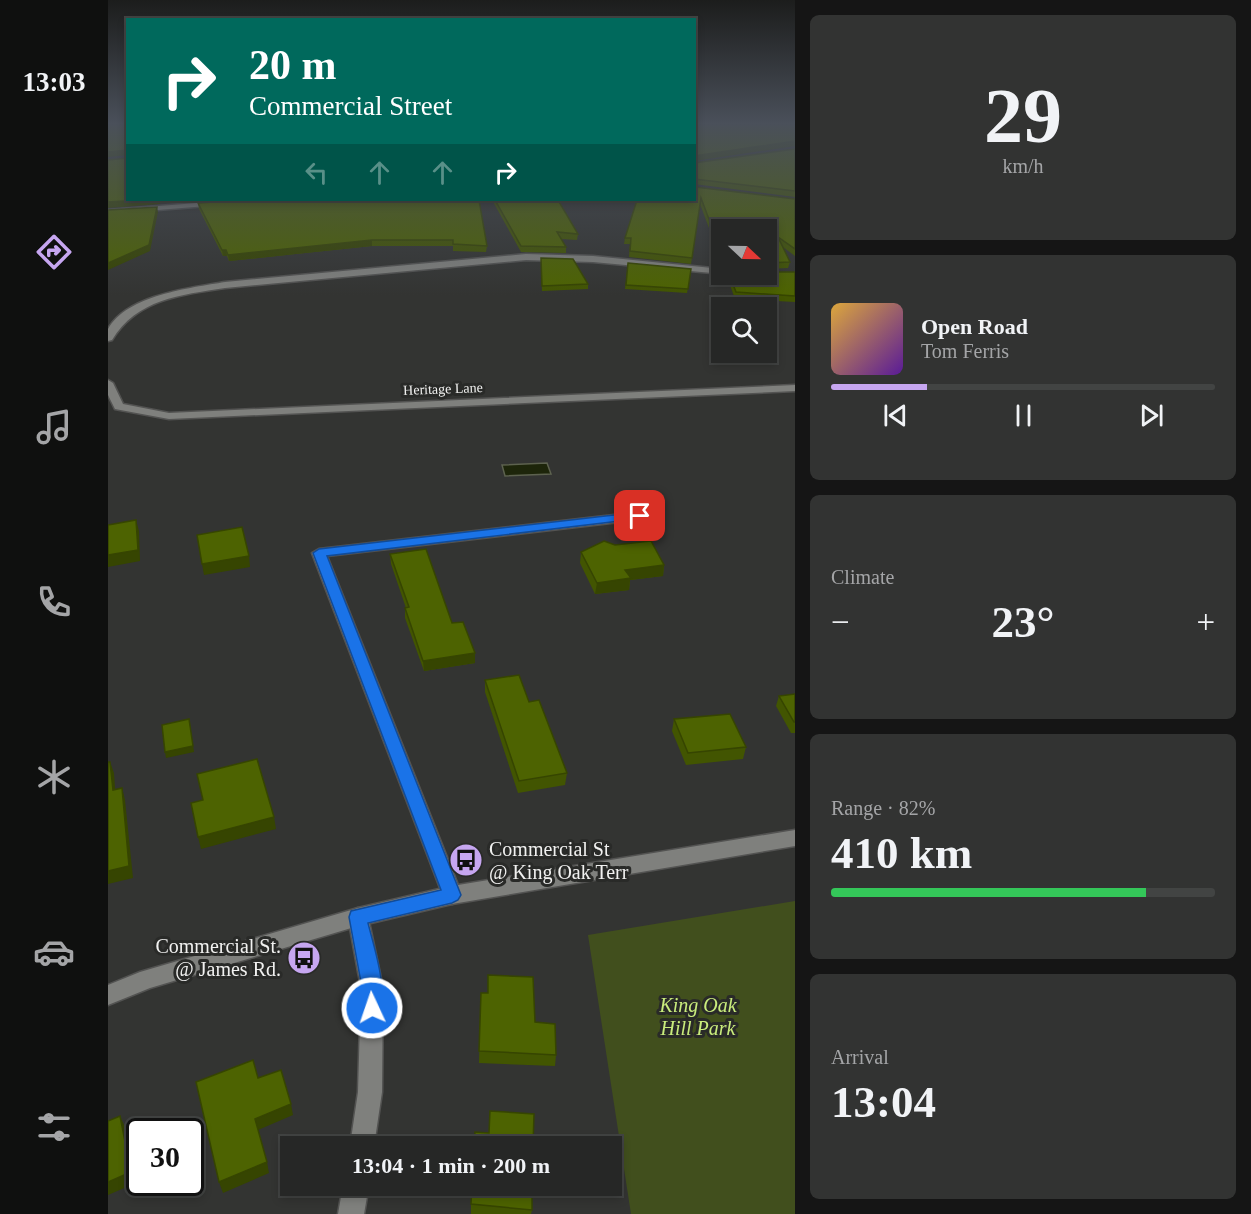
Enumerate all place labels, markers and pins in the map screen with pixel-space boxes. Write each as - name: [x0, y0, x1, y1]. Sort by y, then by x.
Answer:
- pin: [614, 490, 665, 541]
- place label: Commercial St @ King Oak Terr: [489, 838, 629, 884]
- bus stop icon: Commercial St @ King Oak Terr: [448, 842, 484, 878]
- place label: Commercial St. @ James Rd.: [155, 935, 281, 981]
- bus stop icon: Commercial St. @ James Rd.: [286, 940, 322, 976]

